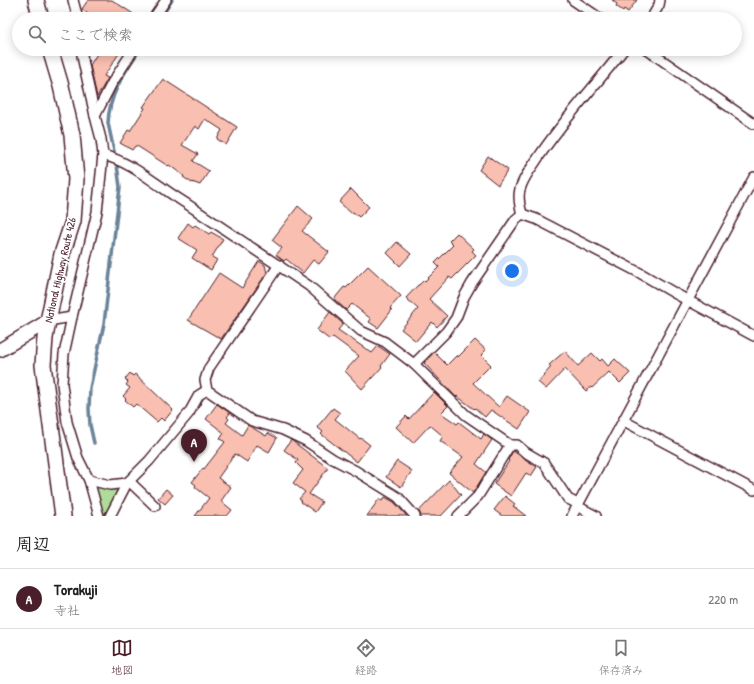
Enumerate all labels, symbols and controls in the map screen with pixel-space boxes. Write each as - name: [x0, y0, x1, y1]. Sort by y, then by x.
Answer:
- search box: [12, 12, 742, 56]
- icon: search: [26, 23, 48, 45]
- text: ここで検索: [58, 24, 133, 45]
- street label: National Highway Route 426: [41, 215, 79, 324]
- your location: [502, 261, 522, 281]
- pin: A: [181, 429, 207, 462]
- text: 周辺: [16, 532, 50, 555]
- text: Torakuji: [54, 579, 98, 600]
- text: A: [26, 590, 32, 608]
- text: 220 m: [708, 590, 738, 608]
- text: 寺社: [54, 601, 80, 619]
- tab: 地図: [111, 637, 133, 677]
- tab: 経路: [355, 637, 377, 677]
- tab: 保存済み: [599, 637, 643, 677]

